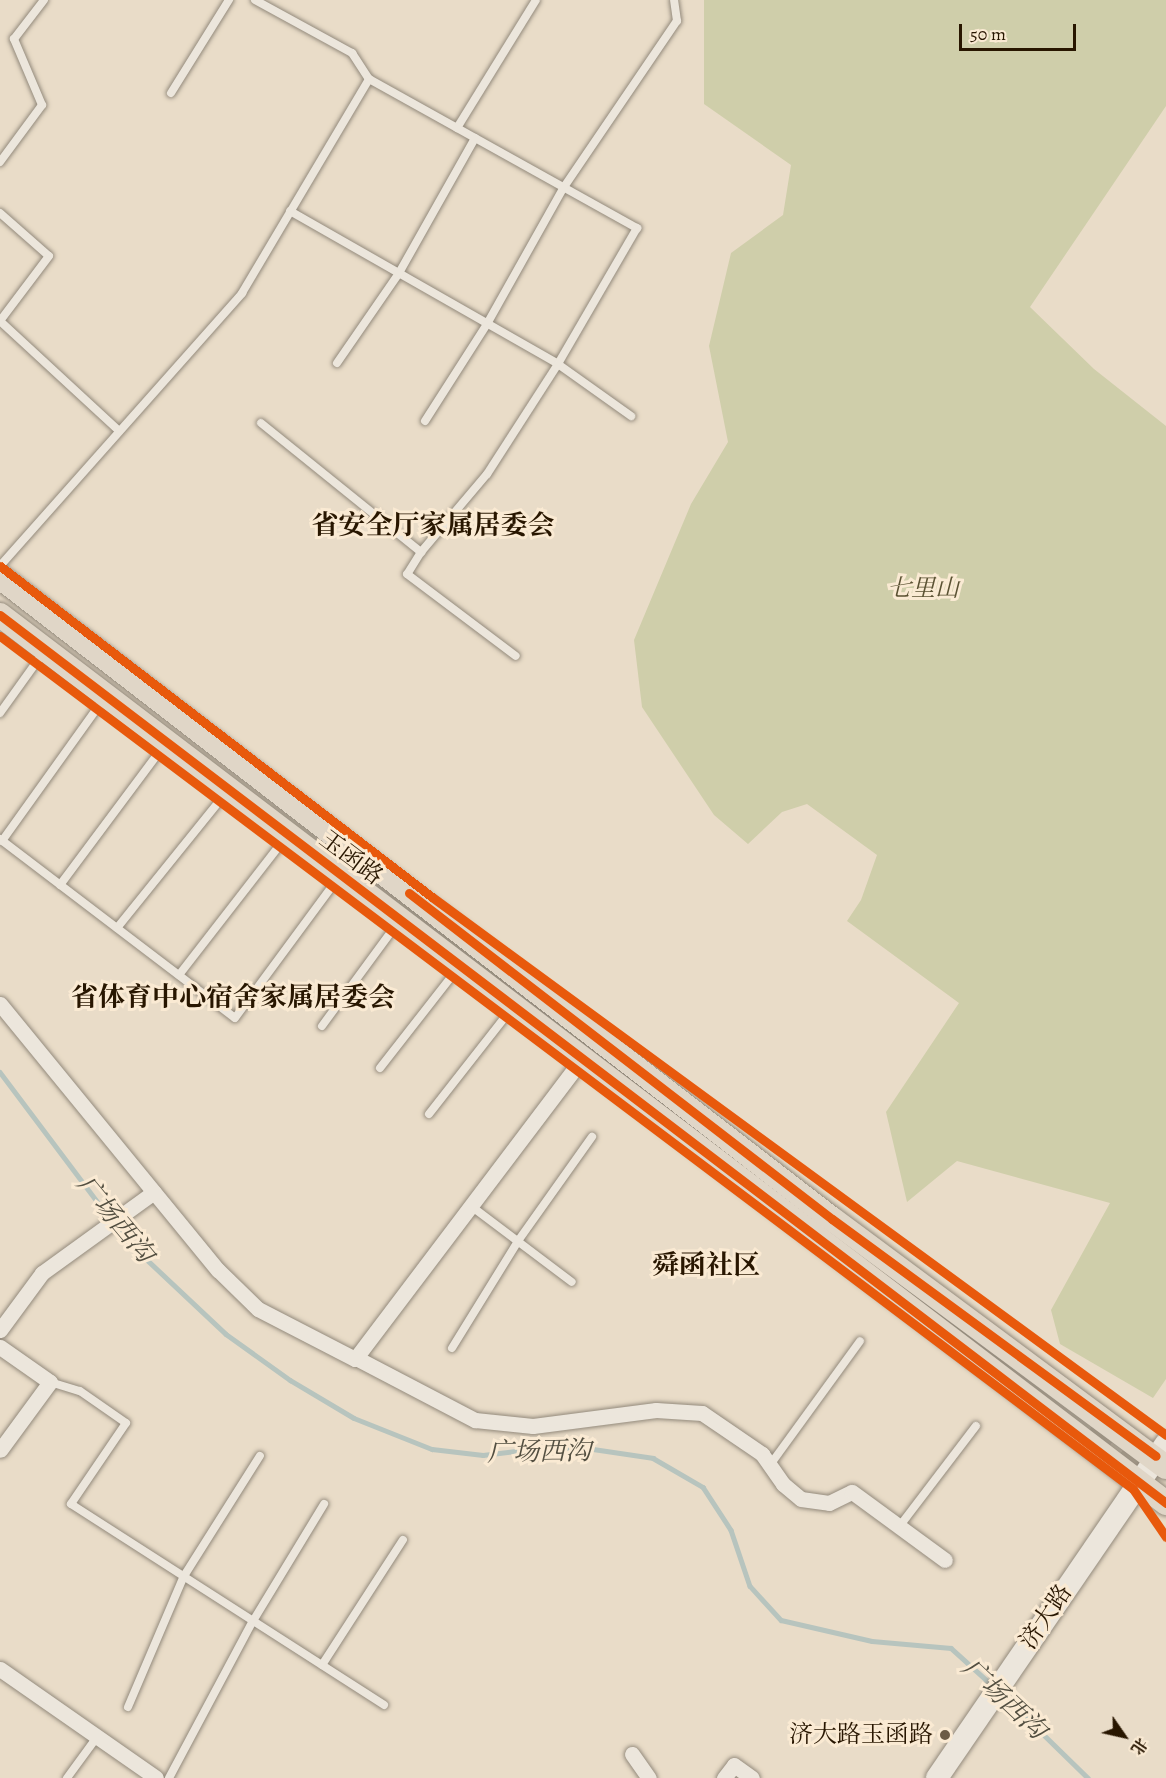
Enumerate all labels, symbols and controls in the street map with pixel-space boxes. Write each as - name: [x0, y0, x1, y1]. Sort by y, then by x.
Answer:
- scale bar: [962, 12, 1079, 50]
- text: 50 m: [970, 22, 1006, 46]
- district label: 省安全厅家属居委会: [312, 510, 554, 542]
- park label: 七里山: [887, 575, 959, 603]
- street label: 玉函路: [314, 825, 388, 891]
- district label: 省体育中心宿舍家属居委会: [71, 982, 395, 1014]
- water label: 广场西沟: [70, 1169, 160, 1269]
- district label: 舜函社区: [652, 1250, 760, 1282]
- water label: 广场西沟: [487, 1435, 591, 1469]
- street label: 济大路: [1014, 1579, 1078, 1655]
- water label: 广场西沟: [955, 1652, 1053, 1746]
- north arrow: [1094, 1706, 1154, 1766]
- place label: 济大路玉函路: [789, 1721, 933, 1749]
- marker: 济大路玉函路: [938, 1728, 952, 1742]
- text: 北: [1125, 1733, 1153, 1759]

